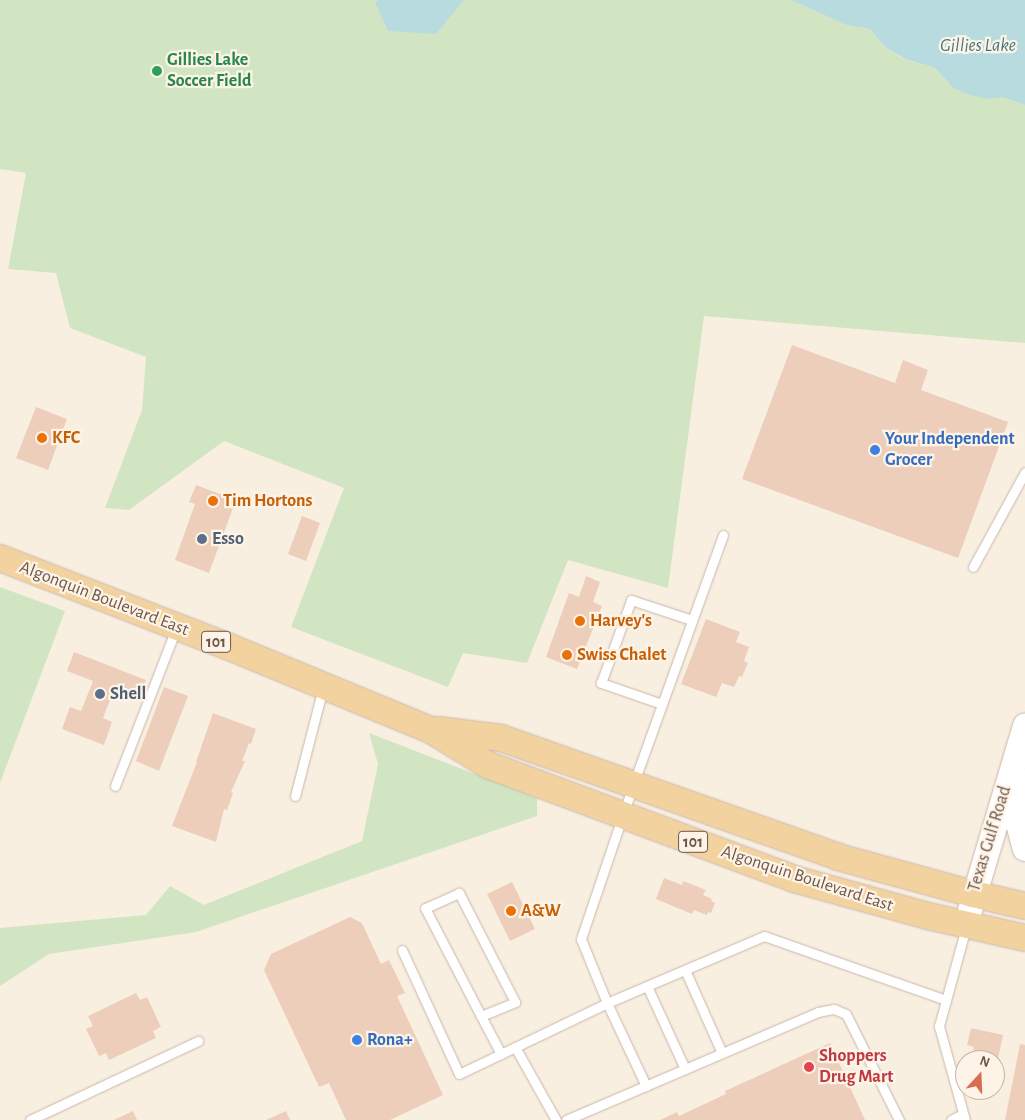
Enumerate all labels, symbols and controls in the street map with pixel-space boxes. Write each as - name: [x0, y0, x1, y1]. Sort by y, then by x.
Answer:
- water label: Gillies Lake: [940, 35, 1016, 57]
- place label: Gillies Lake Soccer Field: [167, 50, 251, 92]
- marker: Gillies Lake Soccer Field: [151, 65, 163, 77]
- place label: KFC: [52, 427, 80, 449]
- place label: Your Independent Grocer: [885, 429, 1015, 472]
- marker: KFC: [36, 432, 48, 444]
- marker: Your Independent Grocer: [869, 444, 881, 456]
- place label: Tim Hortons: [223, 490, 312, 512]
- marker: Tim Hortons: [207, 495, 219, 507]
- place label: Esso: [212, 528, 244, 550]
- marker: Esso: [196, 533, 208, 545]
- street label: Algonquin Boulevard East: [16, 557, 192, 641]
- place label: Harvey's: [590, 610, 652, 632]
- marker: Harvey's: [574, 615, 586, 627]
- road number: 101: [201, 628, 231, 656]
- place label: Swiss Chalet: [577, 644, 666, 666]
- marker: Swiss Chalet: [561, 649, 573, 661]
- place label: Shell: [110, 683, 146, 705]
- marker: Shell: [94, 688, 106, 700]
- street label: Texas Gulf Road: [964, 783, 1016, 895]
- road number: 101: [678, 829, 708, 856]
- street label: Algonquin Boulevard East: [718, 841, 896, 917]
- place label: A&W: [521, 900, 561, 922]
- marker: A&W: [505, 905, 517, 917]
- place label: Rona+: [367, 1029, 413, 1051]
- marker: Rona+: [351, 1034, 363, 1046]
- place label: Shoppers Drug Mart: [819, 1046, 893, 1088]
- north arrow: [955, 1050, 1005, 1100]
- text: N: [978, 1054, 992, 1070]
- marker: Shoppers Drug Mart: [803, 1061, 815, 1073]

